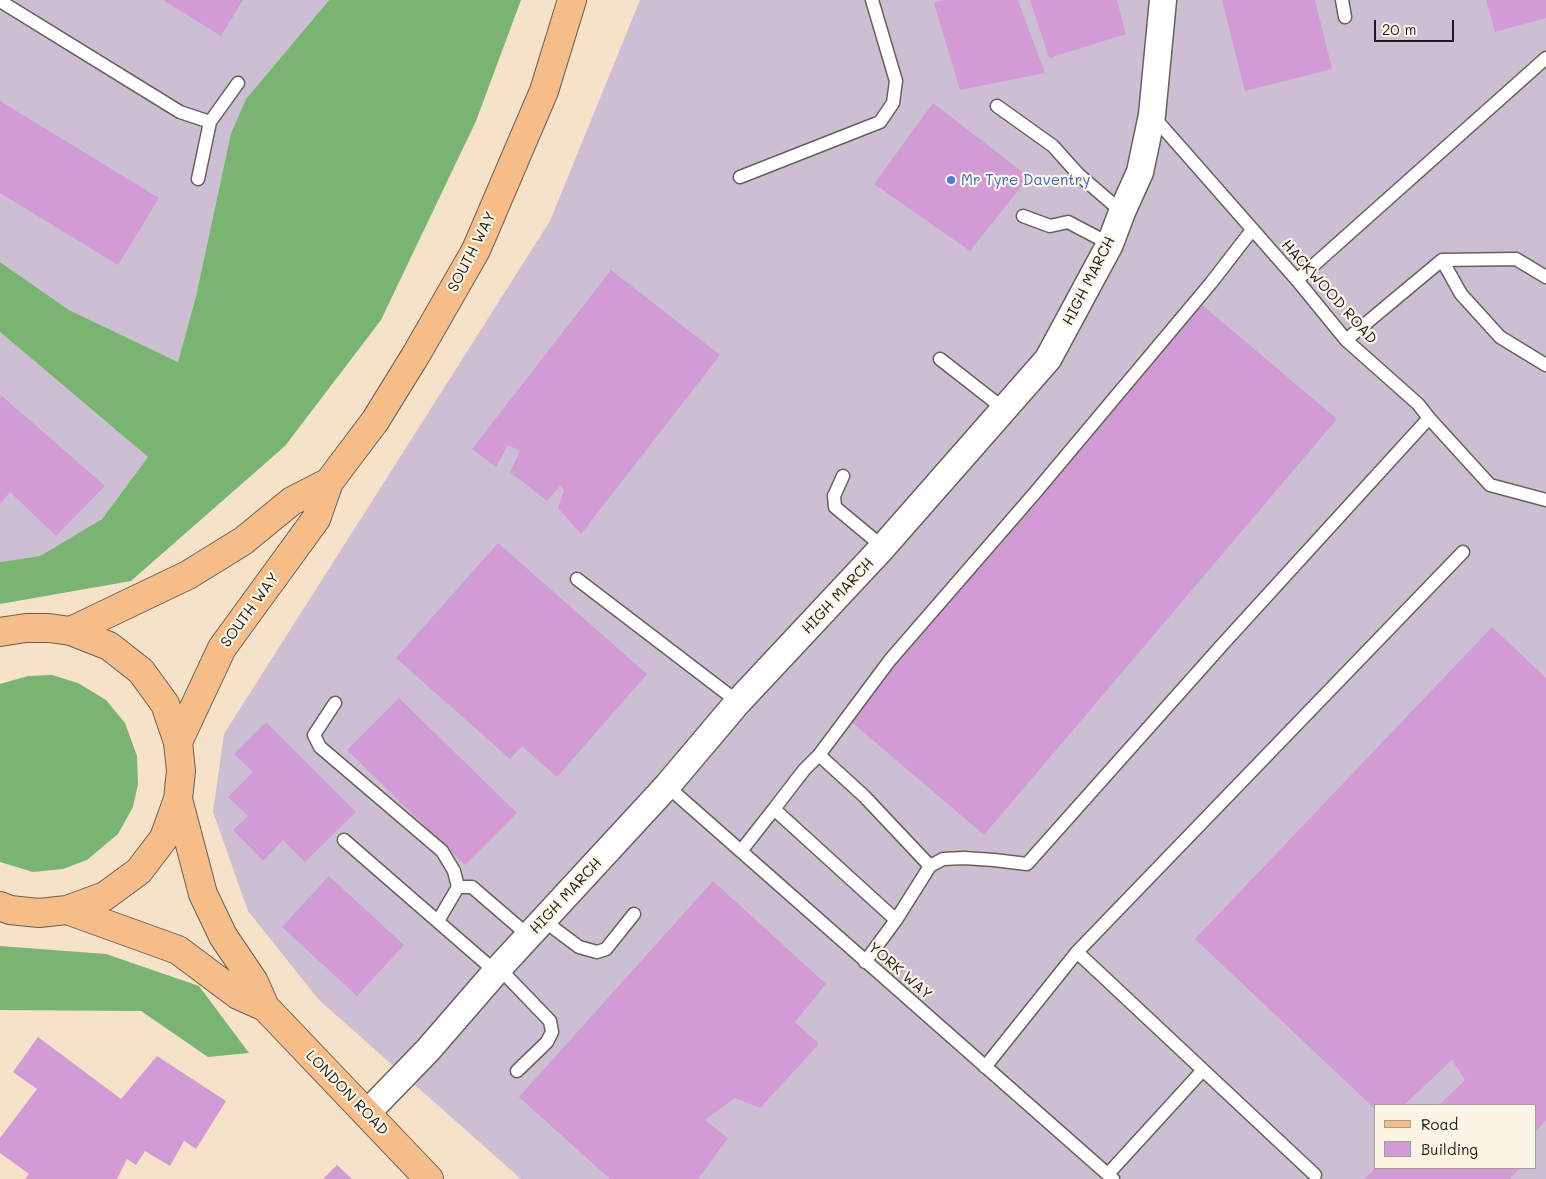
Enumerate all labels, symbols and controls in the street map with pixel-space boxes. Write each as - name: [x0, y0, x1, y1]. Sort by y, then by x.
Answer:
- scale bar: [1376, 10, 1456, 42]
- text: 20 m: [1382, 19, 1416, 39]
- place label: Mr Tyre Daventry: [961, 171, 1090, 189]
- marker: Mr Tyre Daventry: [945, 174, 957, 186]
- street label: SOUTH WAY: [444, 209, 500, 295]
- street label: HIGH MARCH: [1059, 234, 1119, 328]
- street label: HACKWOOD ROAD: [1277, 236, 1381, 348]
- street label: HIGH MARCH: [798, 554, 878, 638]
- street label: SOUTH WAY: [217, 569, 283, 651]
- street label: HIGH MARCH: [526, 854, 606, 938]
- street label: YORK WAY: [864, 938, 936, 1004]
- street label: LONDON ROAD: [302, 1047, 392, 1139]
- legend: [1374, 1104, 1536, 1169]
- text: Road: [1421, 1114, 1458, 1134]
- text: Building: [1421, 1139, 1478, 1159]

